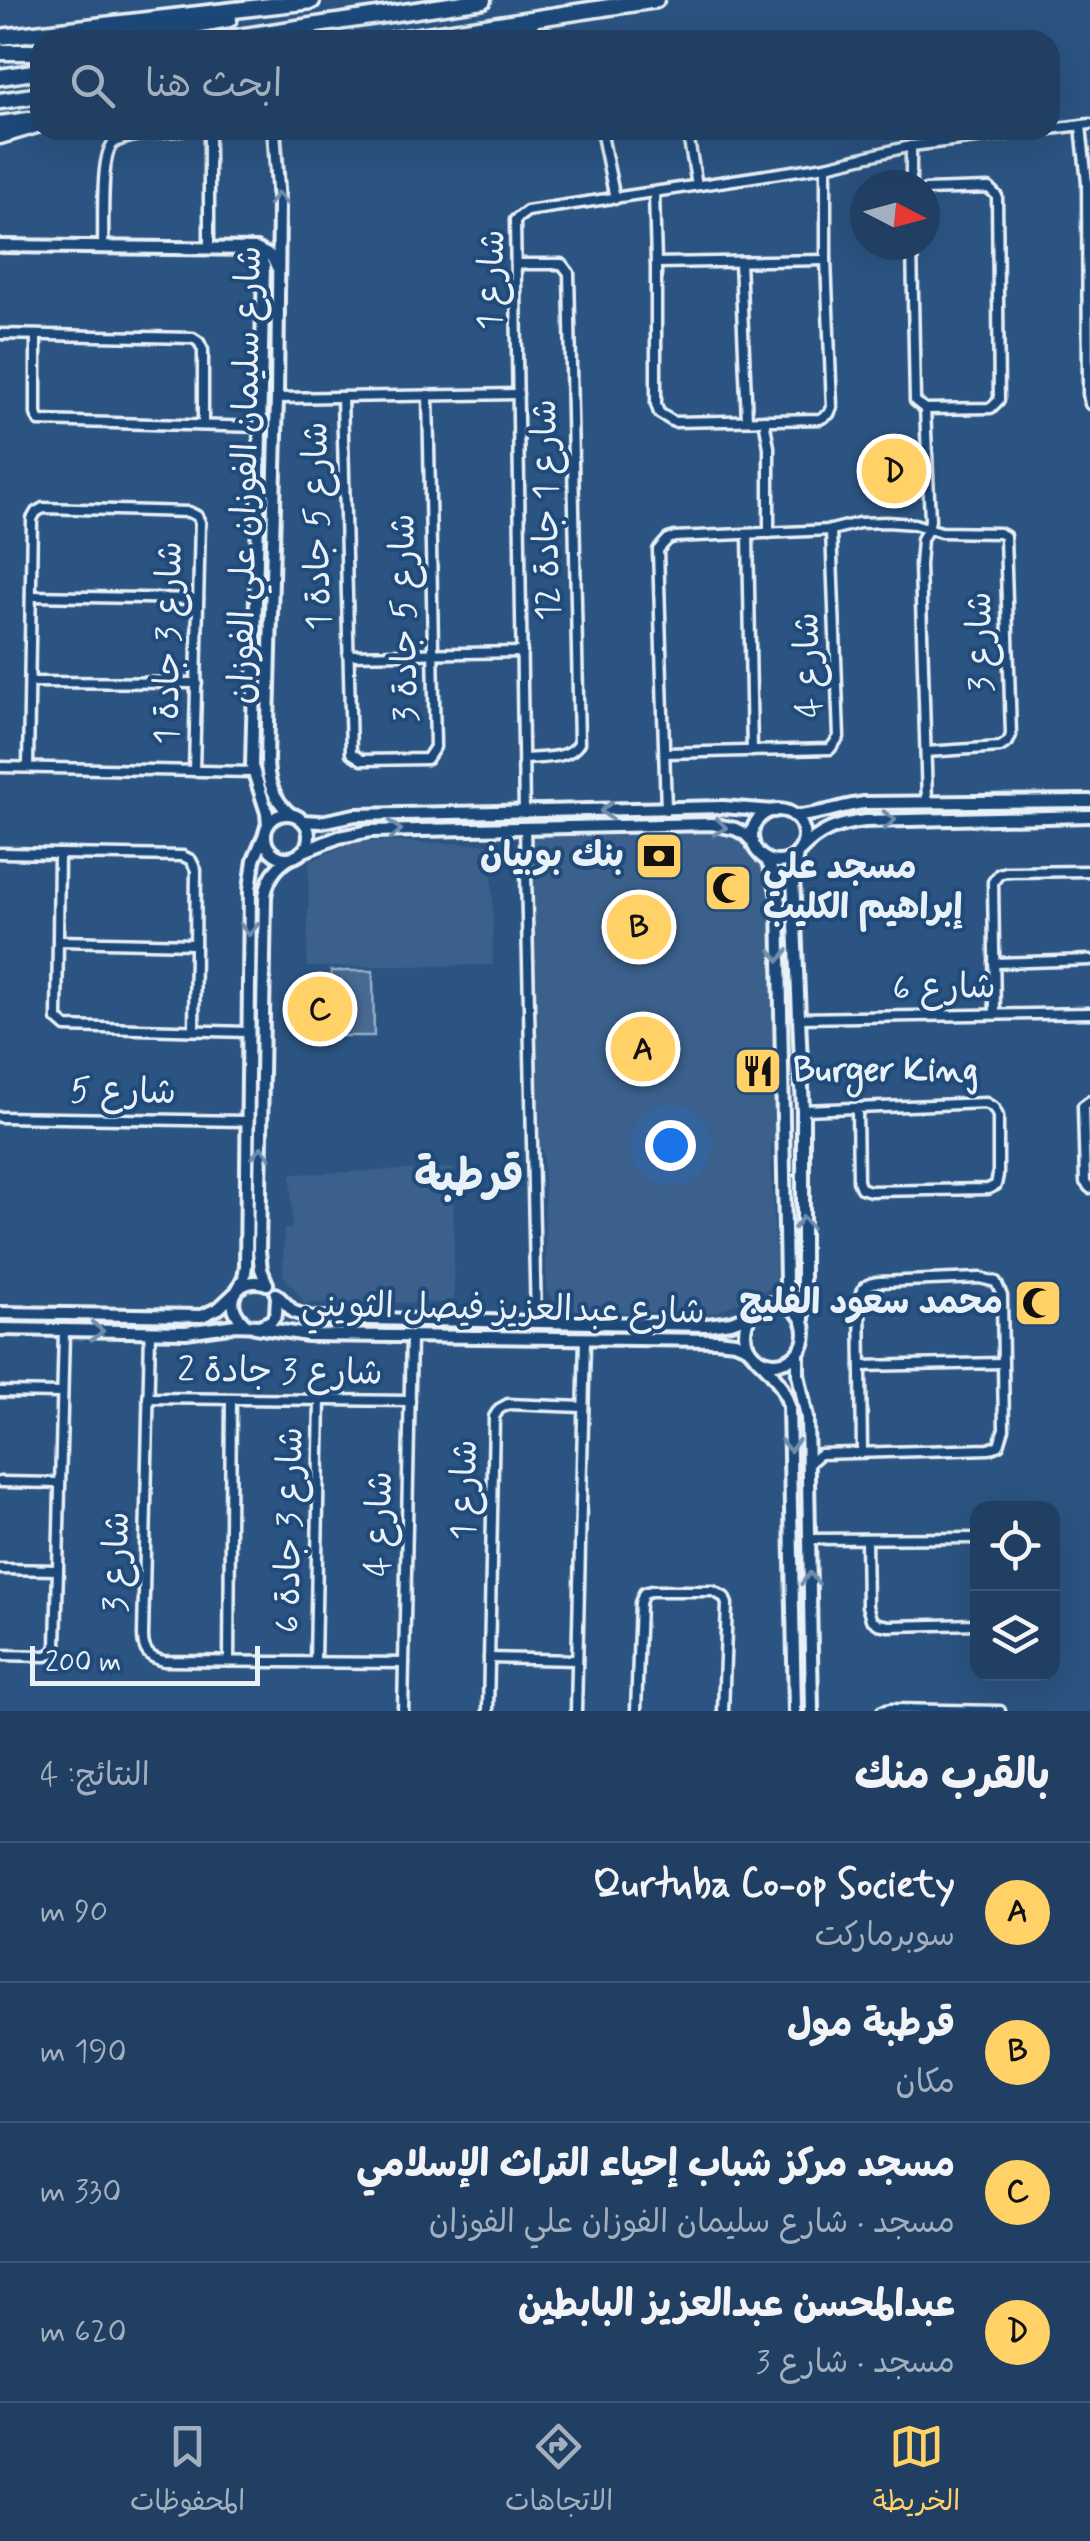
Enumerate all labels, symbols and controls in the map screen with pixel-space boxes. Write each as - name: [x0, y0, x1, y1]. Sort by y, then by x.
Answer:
- search box: [30, 30, 1060, 140]
- icon: search: [65, 58, 120, 113]
- text: ابحث هنا: [145, 61, 282, 110]
- north arrow: [850, 170, 940, 260]
- one-way arrow: [268, 190, 289, 206]
- street label: شارع 1: [467, 229, 517, 331]
- street label: شارع سليمان الفوزان علي الفوزان: [219, 245, 279, 705]
- street label: شارع 1 جادة 12: [522, 399, 572, 621]
- street label: شارع 5 جادة 1: [293, 421, 343, 631]
- pin: D: [862, 434, 926, 508]
- street label: شارع 5 جادة 3: [380, 513, 430, 723]
- street label: شارع 3 جادة 1: [144, 541, 194, 745]
- street label: شارع 3: [957, 591, 1005, 693]
- street label: شارع 4: [784, 611, 834, 719]
- one-way arrow: [598, 800, 614, 822]
- one-way arrow: [881, 809, 897, 830]
- one-way arrow: [711, 815, 728, 836]
- one-way arrow: [388, 820, 404, 841]
- bank icon: بنك بوبيان: [633, 830, 685, 882]
- place label: بنك بوبيان: [480, 833, 624, 879]
- place label: مسجد علي إبراهيم الكليب: [763, 845, 962, 932]
- mosque icon: مسجد علي إبراهيم الكليب: [702, 862, 754, 914]
- pin: B: [606, 890, 672, 964]
- one-way arrow: [238, 922, 260, 937]
- one-way arrow: [768, 948, 790, 964]
- street label: شارع 6: [892, 964, 996, 1012]
- pin: C: [288, 972, 352, 1046]
- pin: A: [610, 1012, 676, 1086]
- restaurant icon: Burger King: [732, 1045, 784, 1097]
- place label: Burger King: [793, 1048, 978, 1098]
- street label: شارع 5: [69, 1068, 177, 1116]
- your location: [645, 1120, 696, 1171]
- one-way arrow: [250, 1145, 272, 1160]
- district label: قرطبة: [414, 1148, 524, 1207]
- one-way arrow: [792, 1214, 814, 1230]
- mosque icon: محمد سعود الفليج: [1012, 1277, 1064, 1329]
- place label: محمد سعود الفليج: [739, 1280, 1003, 1326]
- street label: شارع عبدالعزيز فيصل الثويني: [301, 1282, 705, 1342]
- one-way arrow: [90, 1321, 106, 1342]
- street label: شارع 3 جادة 2: [177, 1347, 383, 1397]
- street label: شارع 3 جادة 6: [265, 1427, 315, 1633]
- one-way arrow: [780, 1437, 801, 1453]
- street label: شارع 1: [441, 1439, 489, 1541]
- street label: شارع 4: [356, 1471, 404, 1577]
- map controls: [970, 1501, 1060, 1681]
- button: locate: [970, 1501, 1060, 1591]
- street label: شارع 3: [93, 1511, 141, 1613]
- one-way arrow: [799, 1570, 821, 1586]
- button: layers: [970, 1591, 1060, 1681]
- scale bar: [30, 1641, 260, 1686]
- text: 200 m: [45, 1645, 121, 1682]
- text: بالقرب منك: [854, 1749, 1050, 1804]
- text: النتائج: 4: [40, 1755, 150, 1797]
- text: Qurtuba Co-op Society: [593, 1861, 955, 1910]
- text: 90 m: [40, 1891, 108, 1933]
- text: A: [1007, 1891, 1028, 1933]
- text: سوبرماركت: [814, 1915, 955, 1957]
- text: قرطبة مول: [787, 2001, 955, 2050]
- text: 190 m: [40, 2031, 127, 2073]
- text: B: [1007, 2031, 1028, 2073]
- text: مكان: [896, 2062, 955, 2104]
- text: مسجد مركز شباب إحياء التراث الإسلامي: [356, 2141, 955, 2190]
- text: 330 m: [40, 2171, 121, 2213]
- text: C: [1006, 2171, 1029, 2213]
- text: مسجد · شارع سليمان الفوزان علي الفوزان: [429, 2202, 955, 2244]
- text: عبدالمحسن عبدالعزيز البابطين: [518, 2281, 955, 2330]
- text: 620 m: [40, 2311, 127, 2353]
- text: D: [1006, 2311, 1029, 2353]
- text: مسجد · شارع 3: [756, 2342, 955, 2384]
- tab: المحفوظات: [130, 2419, 245, 2525]
- tab: الاتجاهات: [505, 2419, 613, 2525]
- tab: الخريطة: [873, 2419, 960, 2525]

